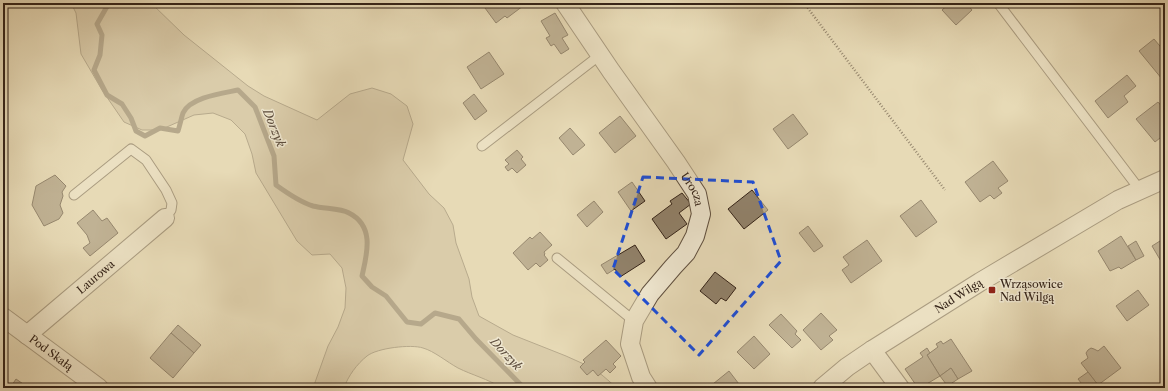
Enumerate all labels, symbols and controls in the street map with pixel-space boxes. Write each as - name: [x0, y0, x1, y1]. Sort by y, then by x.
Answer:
- water label: Dorzyk: [260, 106, 289, 150]
- street label: Urocza: [678, 170, 706, 207]
- street label: Laurowa: [74, 257, 118, 297]
- street label: Nad Wilgą: [932, 275, 985, 316]
- place label: Wrząsowice Nad Wilgą: [999, 277, 1063, 304]
- marker: Wrząsowice Nad Wilgą: [987, 285, 997, 295]
- street label: Pod Skałą: [27, 332, 76, 374]
- water label: Dorzyk: [487, 333, 526, 374]

